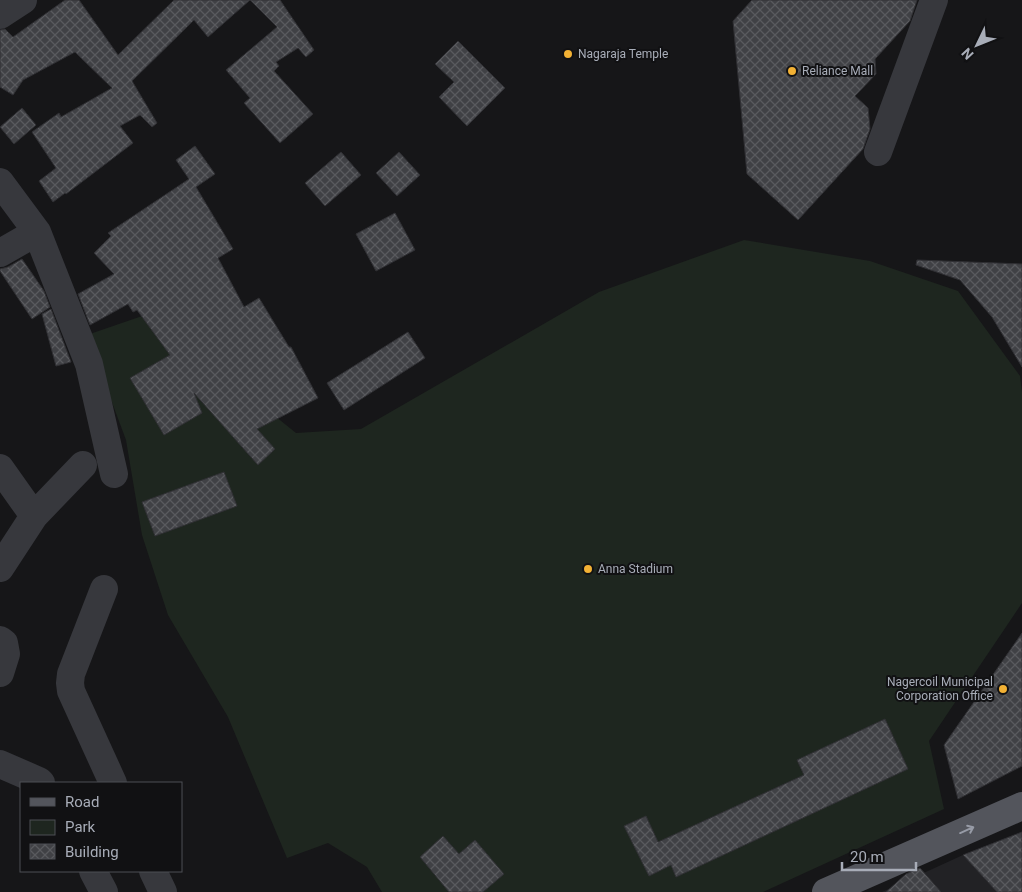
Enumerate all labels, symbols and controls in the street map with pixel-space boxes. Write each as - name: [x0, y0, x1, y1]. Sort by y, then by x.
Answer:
- north arrow: [952, 20, 1002, 70]
- text: N: [958, 45, 977, 63]
- place label: Nagaraja Temple: [578, 47, 668, 61]
- marker: Nagaraja Temple: [562, 48, 574, 60]
- place label: Reliance Mall: [802, 64, 873, 78]
- marker: Reliance Mall: [786, 65, 798, 77]
- place label: Anna Stadium: [598, 562, 673, 576]
- marker: Anna Stadium: [582, 563, 594, 575]
- place label: Nagercoil Municipal Corporation Office: [887, 675, 993, 703]
- marker: Nagercoil Municipal Corporation Office: [997, 683, 1009, 695]
- legend: [20, 782, 182, 872]
- text: Road: [65, 793, 99, 811]
- text: Park: [65, 818, 96, 836]
- one-way arrow: [959, 825, 974, 835]
- scale bar: [842, 840, 916, 872]
- text: Building: [65, 843, 119, 861]
- text: 20 m: [850, 848, 884, 866]

